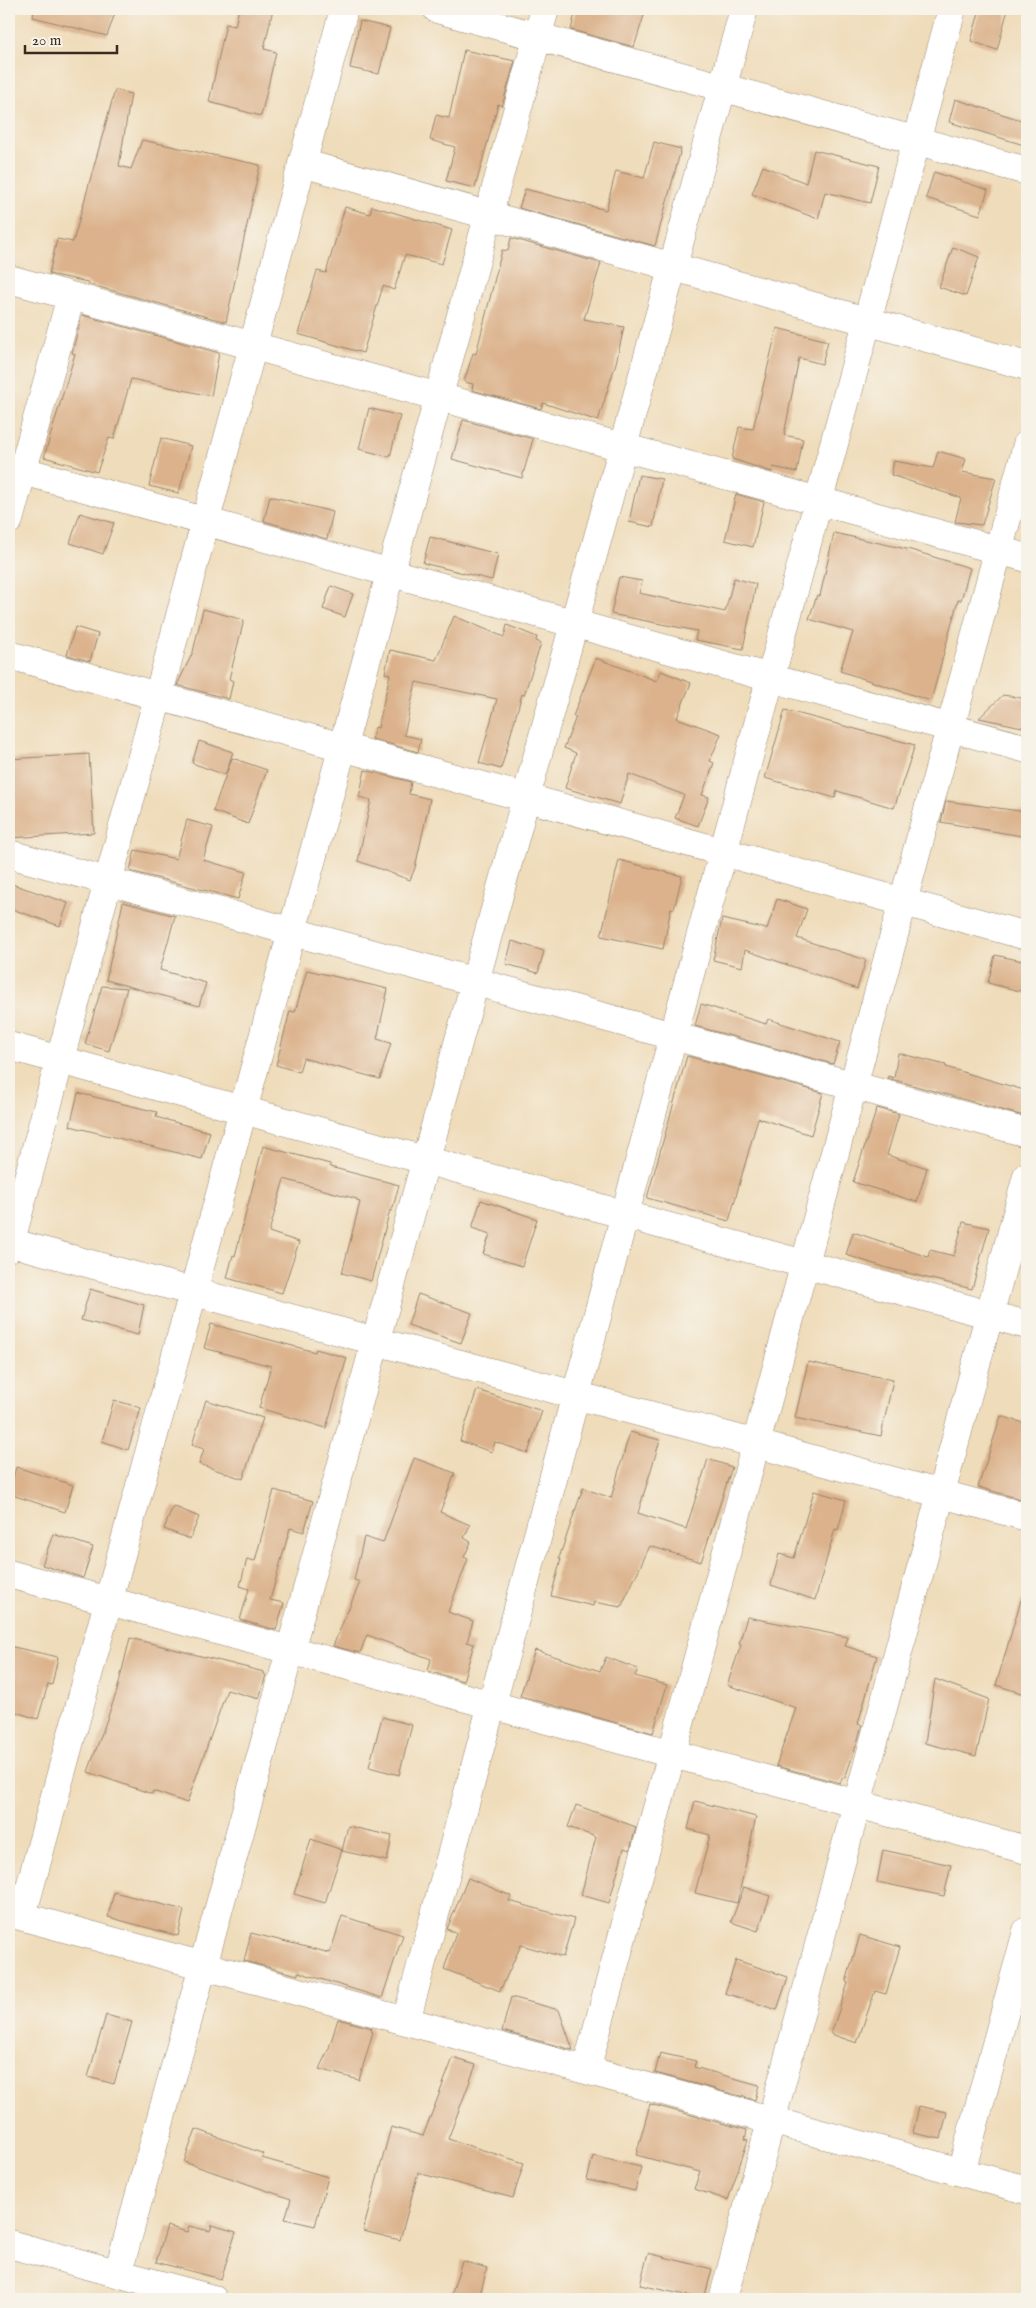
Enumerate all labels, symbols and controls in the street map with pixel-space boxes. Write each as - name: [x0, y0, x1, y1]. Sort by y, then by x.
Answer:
- scale bar: [25, 22, 118, 54]
- text: 20 m: [32, 31, 62, 50]

